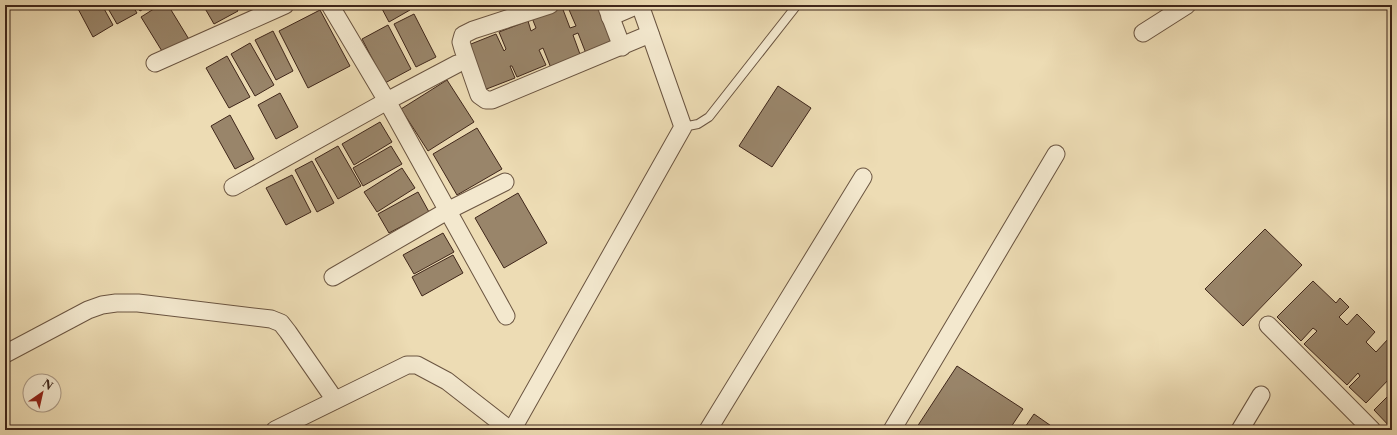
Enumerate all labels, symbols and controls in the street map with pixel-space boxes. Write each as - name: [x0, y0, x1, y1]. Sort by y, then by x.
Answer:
- north arrow: [22, 373, 62, 413]
- text: N: [40, 376, 56, 393]

